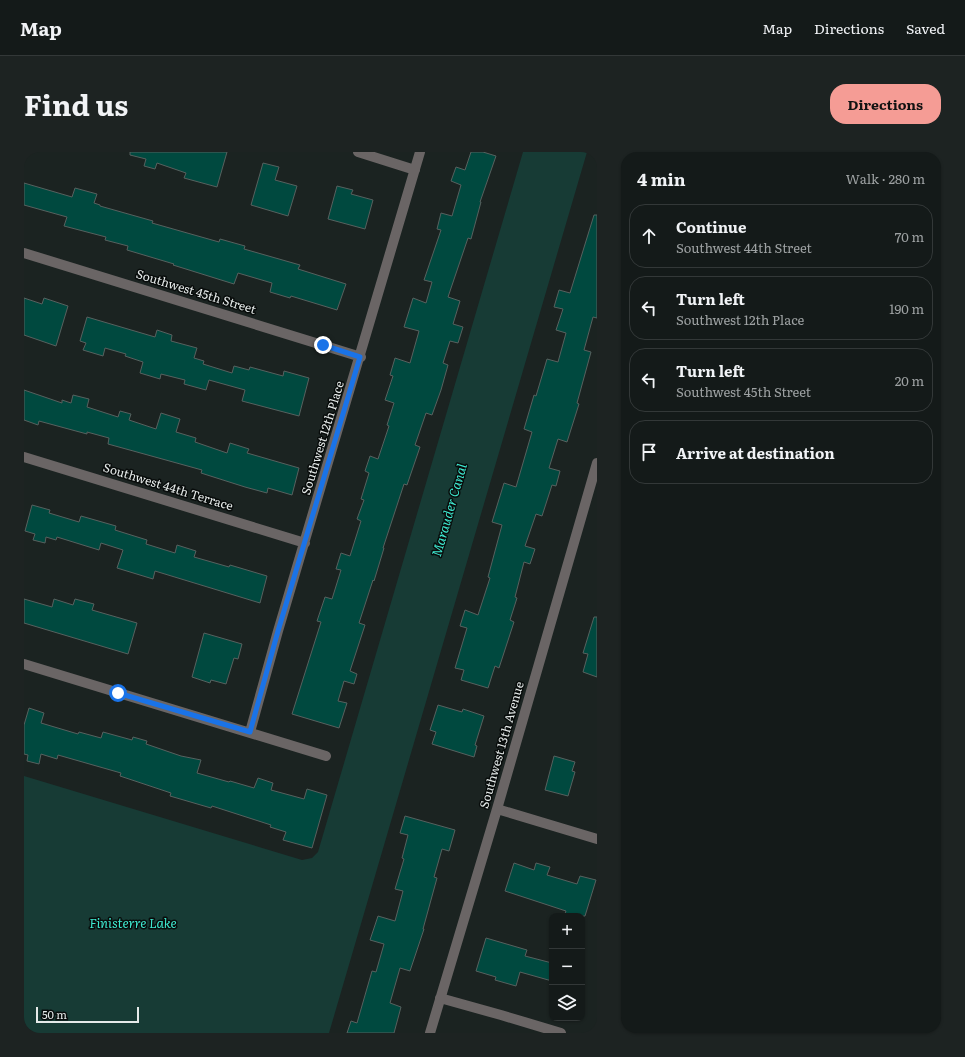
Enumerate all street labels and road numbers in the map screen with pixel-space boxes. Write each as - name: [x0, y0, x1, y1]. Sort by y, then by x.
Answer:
- street label: Southwest 45th Street: [134, 264, 259, 318]
- street label: Southwest 12th Place: [296, 378, 348, 497]
- street label: Southwest 44th Terrace: [101, 458, 235, 514]
- street label: Southwest 13th Avenue: [474, 679, 528, 810]

